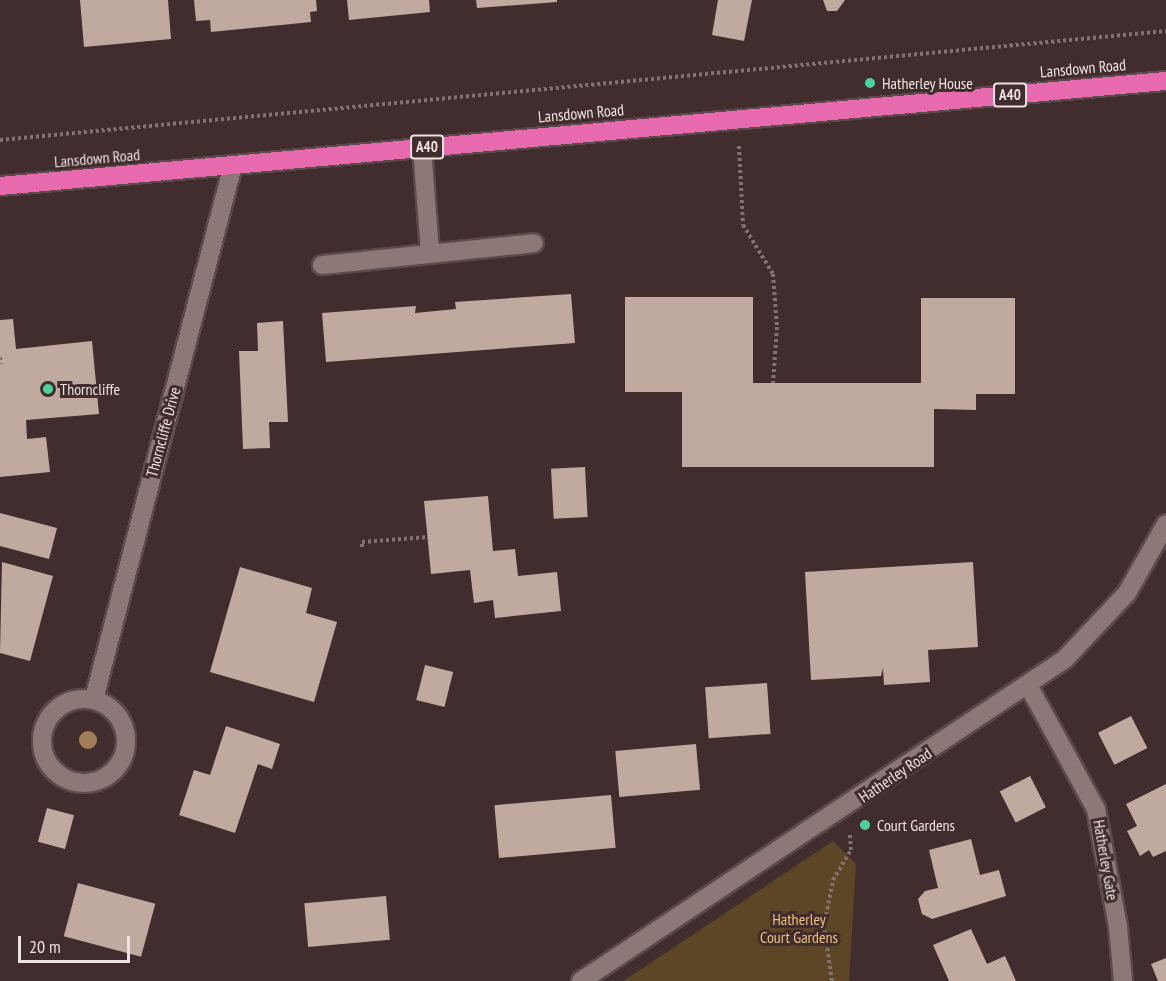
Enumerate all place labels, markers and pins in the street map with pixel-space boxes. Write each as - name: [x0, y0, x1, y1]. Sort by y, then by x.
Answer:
- place label: Hatherley House: [882, 73, 973, 93]
- marker: Hatherley House: [863, 76, 877, 90]
- place label: Thorncliffe: [60, 379, 120, 399]
- marker: Thorncliffe: [41, 382, 55, 396]
- place label: Court Gardens: [877, 815, 955, 835]
- marker: Court Gardens: [858, 818, 872, 832]

